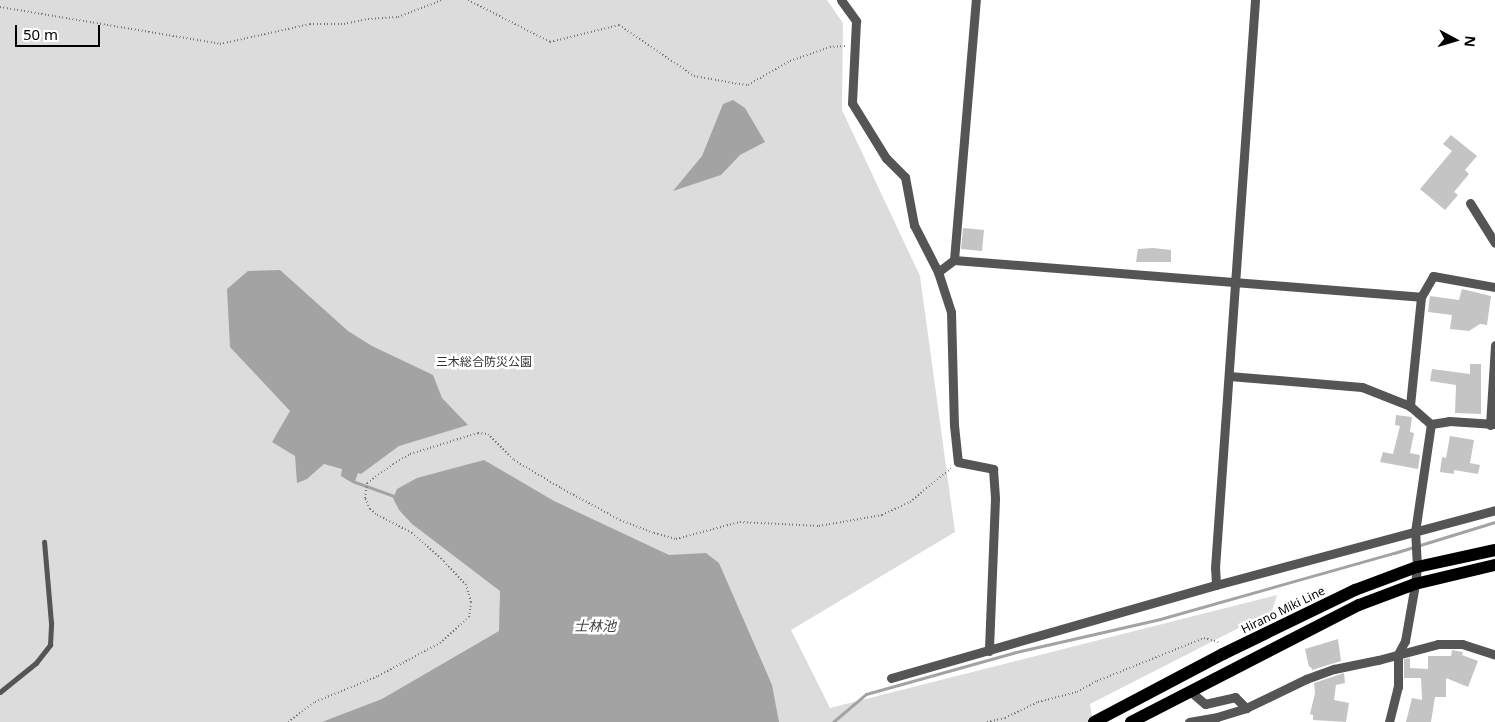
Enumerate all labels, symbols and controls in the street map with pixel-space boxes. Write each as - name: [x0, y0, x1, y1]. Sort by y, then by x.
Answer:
- scale bar: [18, 15, 102, 47]
- north arrow: [1430, 15, 1480, 65]
- text: 50 m: [23, 24, 58, 44]
- text: N: [1460, 35, 1480, 48]
- park label: 三木総合防災公園: [436, 355, 532, 369]
- street label: Hirano Miki Line: [1239, 583, 1327, 637]
- water label: 士林池: [574, 618, 616, 634]

